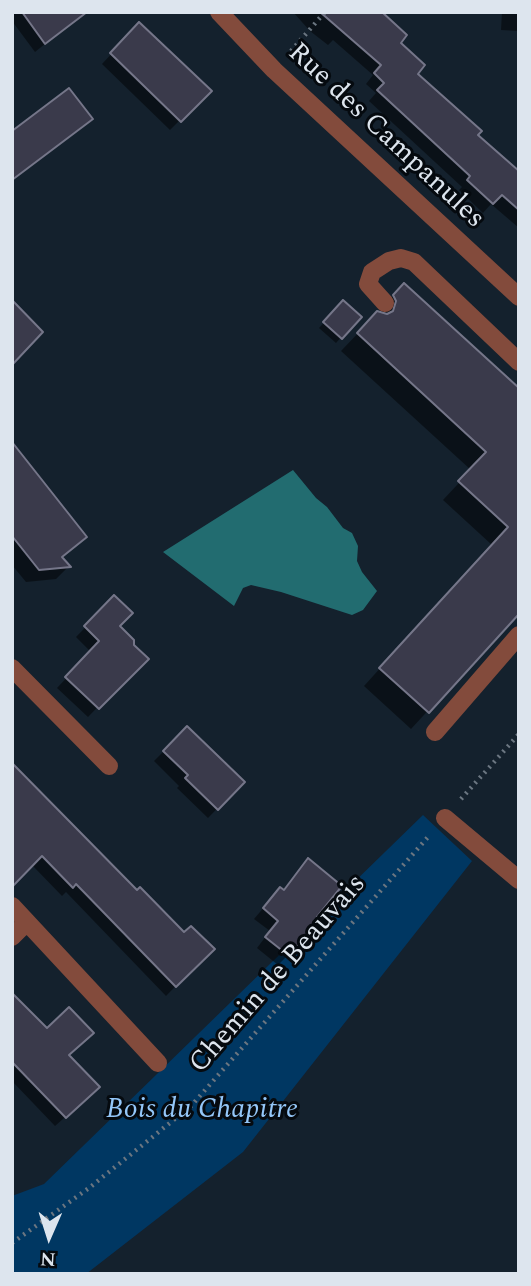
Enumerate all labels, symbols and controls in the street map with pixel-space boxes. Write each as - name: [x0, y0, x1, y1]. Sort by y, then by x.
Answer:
- street label: Rue des Campanules: [280, 37, 490, 237]
- street label: Chemin de Beauvais: [184, 869, 374, 1081]
- park label: Bois du Chapitre: [106, 1095, 298, 1129]
- north arrow: [14, 1202, 84, 1272]
- text: N: [39, 1244, 56, 1273]

